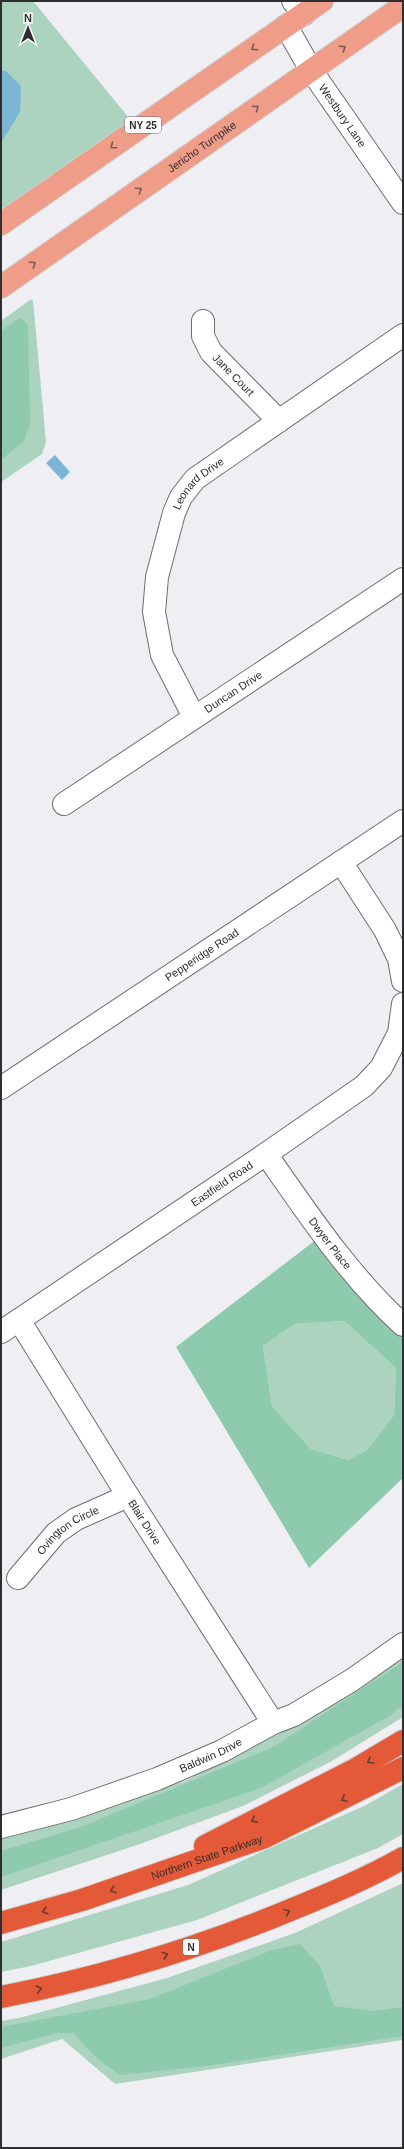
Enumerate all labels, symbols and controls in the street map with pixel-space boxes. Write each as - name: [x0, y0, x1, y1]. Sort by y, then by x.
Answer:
- north arrow: [8, 8, 48, 48]
- text: N: [24, 12, 32, 24]
- one-way arrow: [251, 43, 258, 51]
- one-way arrow: [339, 45, 346, 52]
- street label: Westbury Lane: [317, 82, 368, 149]
- one-way arrow: [252, 105, 259, 113]
- road number: NY 25: [125, 117, 161, 133]
- street label: Jericho Turnpike: [165, 119, 238, 175]
- one-way arrow: [110, 141, 117, 148]
- one-way arrow: [135, 188, 142, 195]
- one-way arrow: [29, 261, 36, 269]
- street label: Jane Court: [210, 351, 257, 398]
- street label: Leonard Drive: [170, 455, 226, 511]
- street label: Duncan Drive: [202, 668, 264, 715]
- street label: Pepperidge Road: [163, 926, 241, 983]
- street label: Eastfield Road: [189, 1159, 255, 1209]
- street label: Dwyer Place: [307, 1215, 354, 1272]
- street label: Blair Drive: [126, 1497, 163, 1547]
- street label: Ovington Circle: [34, 1504, 101, 1557]
- street label: Baldwin Drive: [178, 1735, 244, 1775]
- one-way arrow: [366, 1757, 374, 1764]
- one-way arrow: [340, 1794, 348, 1802]
- one-way arrow: [251, 1815, 258, 1823]
- street label: Northern State Parkway: [149, 1832, 264, 1882]
- one-way arrow: [110, 1885, 117, 1893]
- one-way arrow: [41, 1906, 48, 1915]
- one-way arrow: [284, 1908, 291, 1916]
- road number: N: [183, 1939, 199, 1955]
- one-way arrow: [161, 1951, 168, 1960]
- one-way arrow: [36, 1985, 42, 1993]

